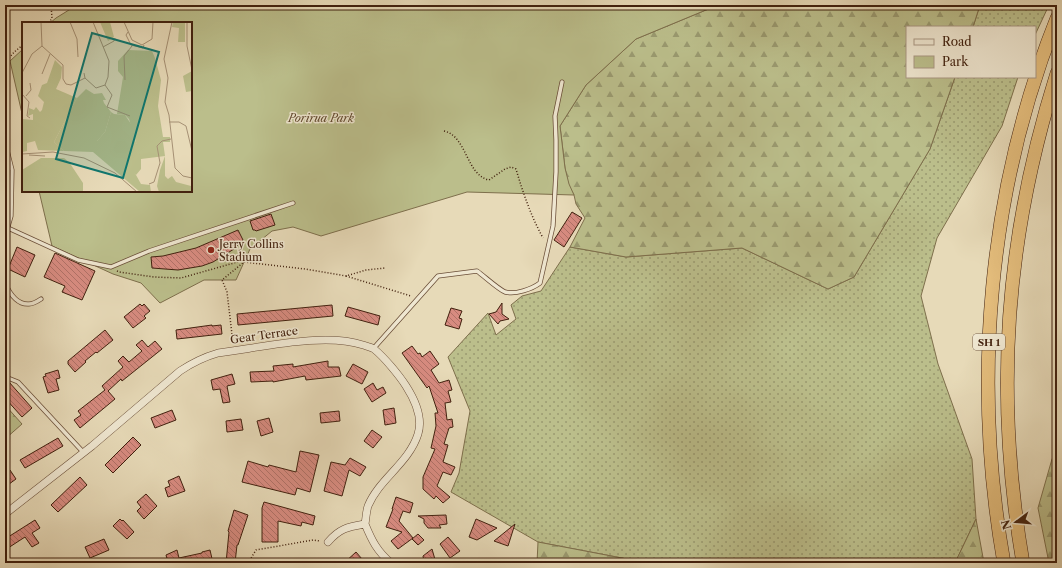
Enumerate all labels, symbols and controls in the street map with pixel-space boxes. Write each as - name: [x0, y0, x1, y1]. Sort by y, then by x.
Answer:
- inset map: [22, 22, 192, 192]
- legend: [906, 26, 1036, 78]
- text: Road: [942, 34, 972, 49]
- text: Park: [942, 54, 969, 69]
- park label: Porirua Park: [287, 111, 354, 125]
- place label: Jerry Collins Stadium: [217, 237, 284, 264]
- marker: Jerry Collins Stadium: [206, 245, 216, 255]
- street label: Gear Terrace: [229, 323, 299, 347]
- road number: SH 1: [973, 334, 1005, 350]
- north arrow: [996, 502, 1036, 542]
- text: N: [998, 518, 1014, 531]

